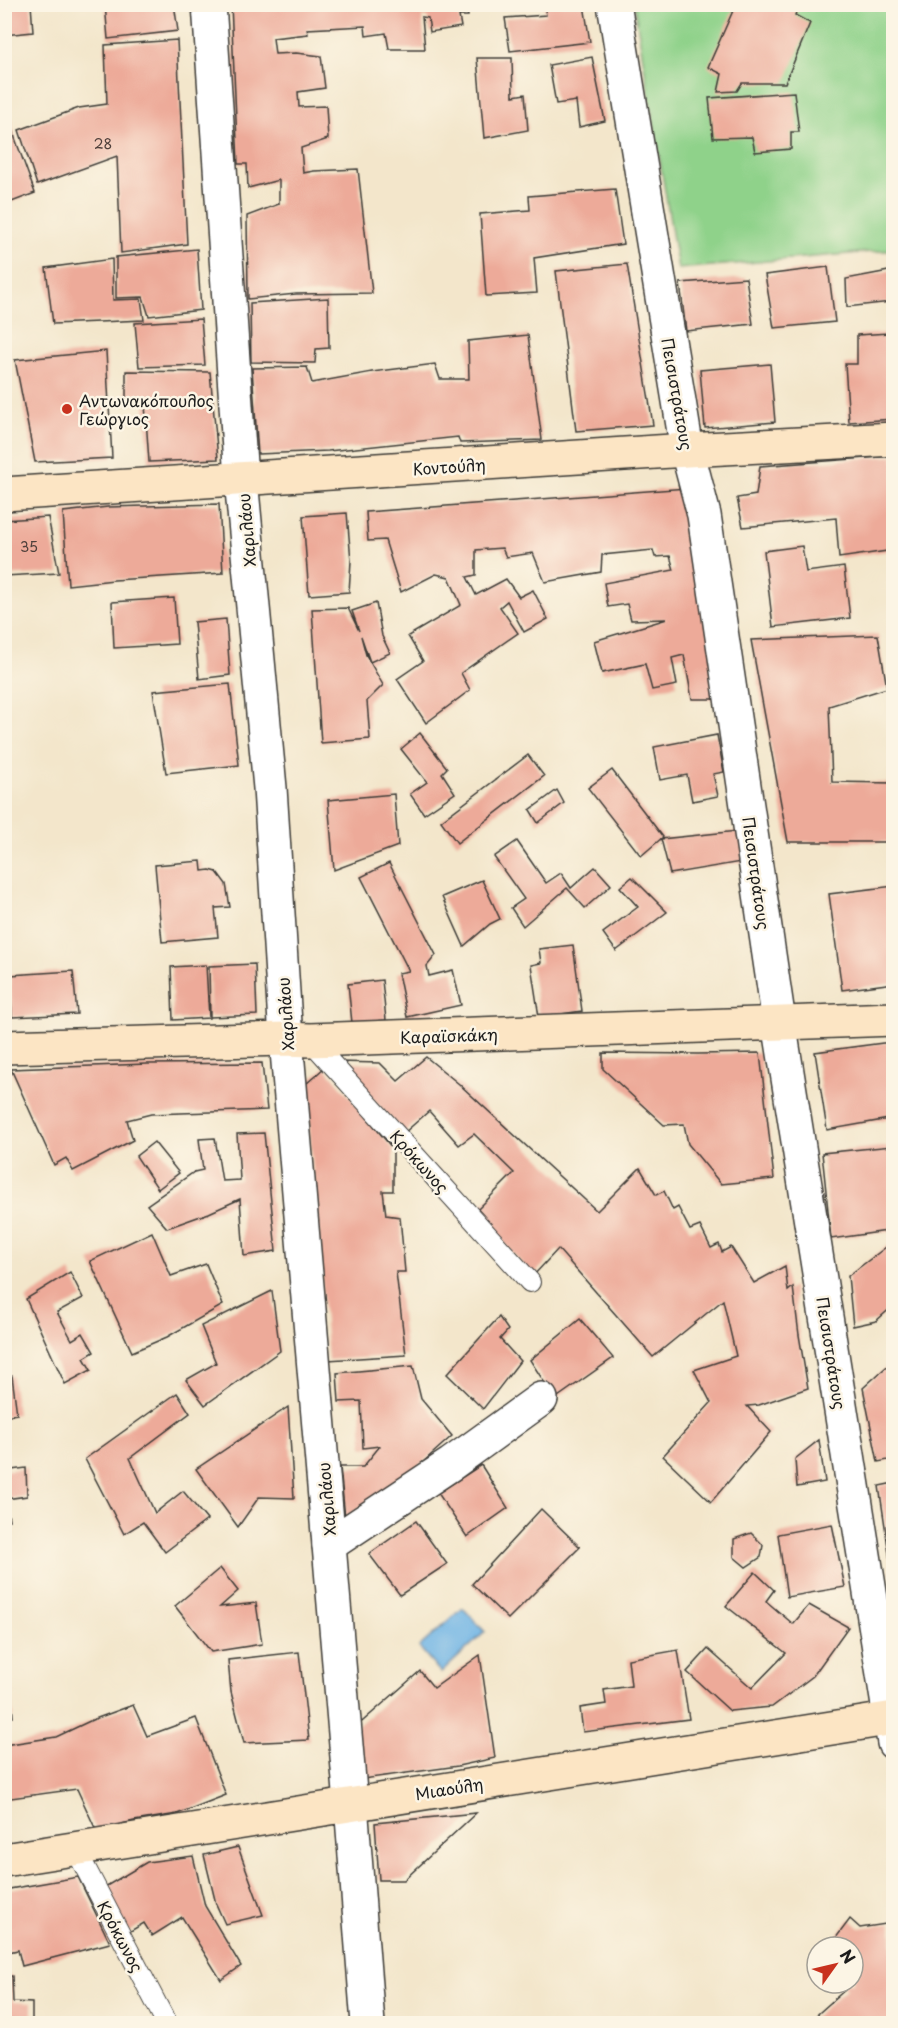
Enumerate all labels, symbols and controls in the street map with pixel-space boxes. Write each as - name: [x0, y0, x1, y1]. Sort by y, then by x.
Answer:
- house number: 28: [94, 133, 112, 154]
- street label: Πεισιστράτους: [656, 336, 700, 452]
- place label: Αντωνακόπουλος Γεώργιος: [79, 388, 214, 430]
- marker: Αντωνακόπουλος Γεώργιος: [60, 402, 74, 416]
- street label: Κοντούλη: [412, 451, 486, 481]
- street label: Χαριλάου: [231, 492, 261, 568]
- house number: 35: [20, 536, 38, 557]
- street label: Πεισιστράτους: [737, 815, 777, 931]
- street label: Χαριλάου: [270, 977, 300, 1051]
- street label: Καραϊσκάκη: [400, 1021, 498, 1049]
- street label: Κρόκωνος: [385, 1124, 455, 1198]
- street label: Πεισιστράτους: [811, 1295, 853, 1411]
- street label: Χαριλάου: [311, 1461, 341, 1537]
- street label: Μιαούλη: [413, 1771, 485, 1805]
- street label: Κρόκωνος: [92, 1896, 150, 1976]
- north arrow: [805, 1935, 865, 1995]
- text: N: [835, 1944, 862, 1968]

